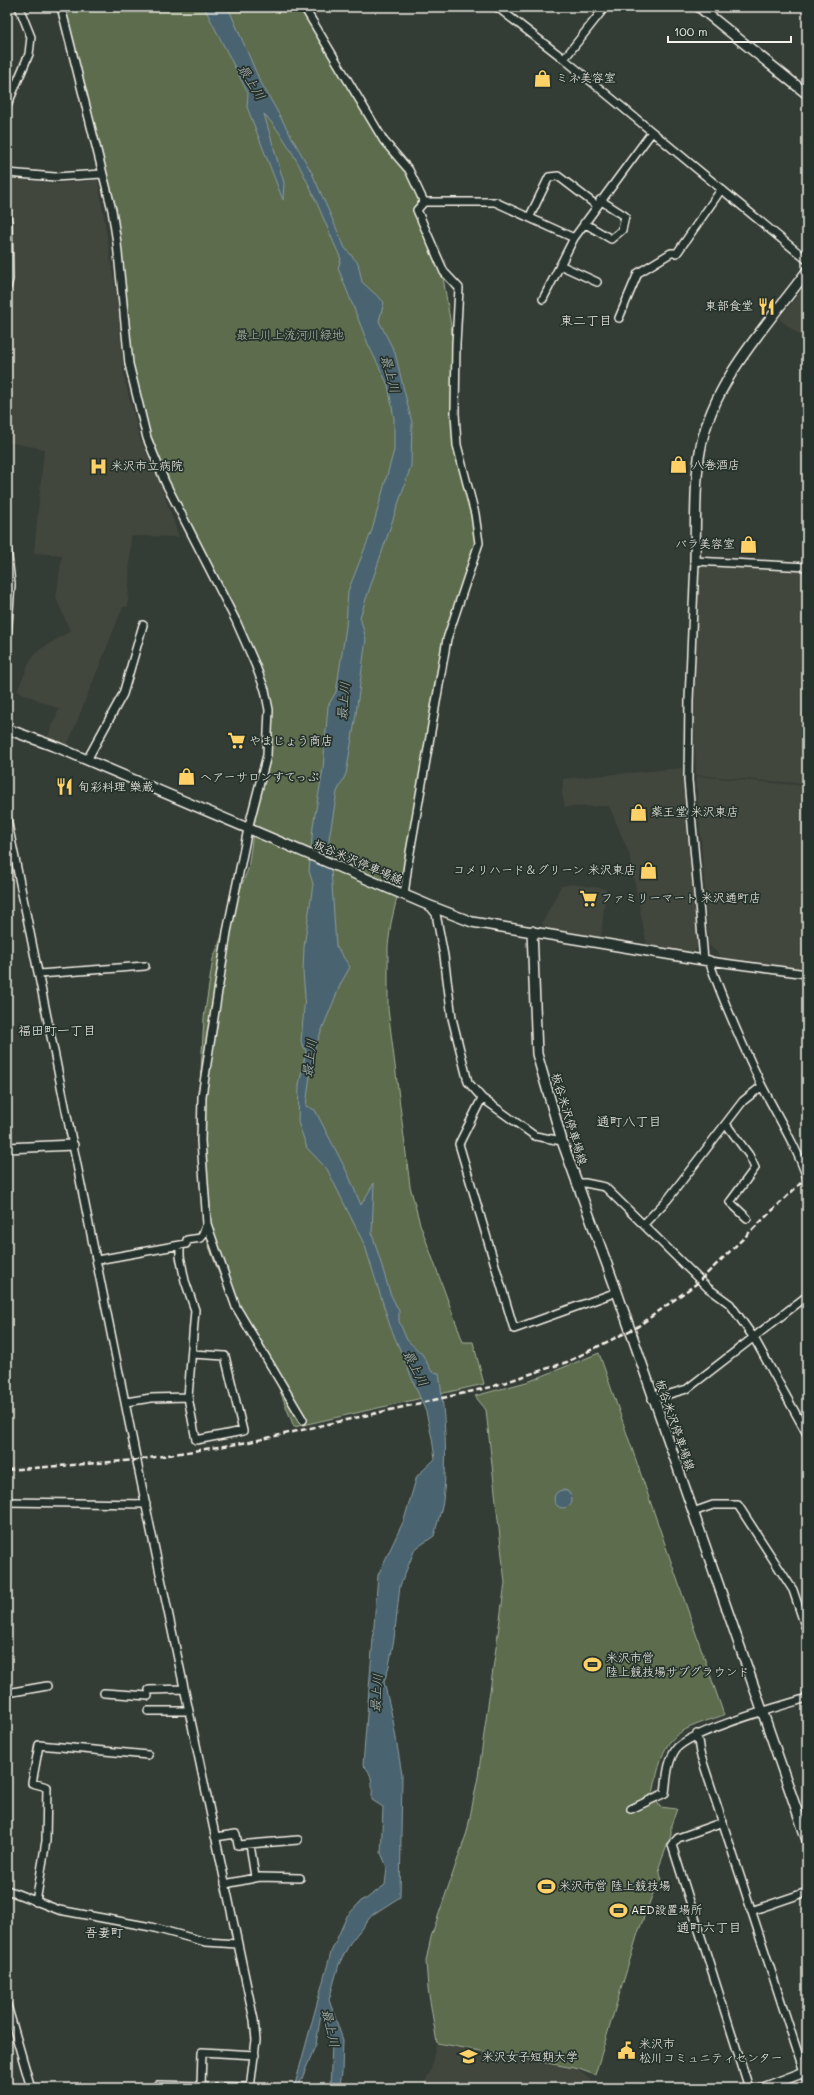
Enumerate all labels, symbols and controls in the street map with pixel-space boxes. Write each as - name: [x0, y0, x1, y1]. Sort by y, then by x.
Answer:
- scale bar: [668, 18, 791, 44]
- text: 100 m: [674, 23, 708, 39]
- water label: 最上川: [235, 61, 270, 103]
- shop icon: ミネ美容室: [533, 68, 553, 88]
- place label: ミネ美容室: [556, 69, 616, 85]
- restaurant icon: 東部食堂: [756, 296, 776, 316]
- place label: 東部食堂: [705, 297, 753, 313]
- district label: 東二丁目: [560, 311, 612, 328]
- park label: 最上川上流河川緑地: [236, 326, 344, 342]
- water label: 最上川: [378, 353, 405, 395]
- shop icon: 八巻酒店: [669, 455, 689, 475]
- hospital icon: 米沢市立病院: [88, 456, 108, 476]
- place label: 八巻酒店: [692, 456, 740, 472]
- place label: 米沢市立病院: [111, 457, 183, 473]
- shop icon: バラ美容室: [738, 534, 758, 554]
- place label: バラ美容室: [675, 535, 735, 551]
- water label: 最上川: [332, 681, 353, 721]
- supermarket icon: やまじょう商店: [226, 731, 246, 751]
- place label: やまじょう商店: [249, 732, 333, 748]
- shop icon: ヘアーサロンすてっぷ: [177, 767, 197, 787]
- place label: ヘアーサロンすてっぷ: [200, 768, 319, 784]
- restaurant icon: 旬彩料理 樂蔵: [55, 777, 75, 797]
- place label: 旬彩料理 樂蔵: [78, 778, 154, 794]
- shop icon: 薬王堂 米沢東店: [628, 802, 648, 822]
- place label: 薬王堂 米沢東店: [651, 803, 739, 819]
- street label: 板谷米沢停車場線: [311, 835, 406, 887]
- shop icon: コメリハード＆グリーン 米沢東店: [639, 860, 659, 880]
- place label: コメリハード＆グリーン 米沢東店: [453, 861, 636, 877]
- supermarket icon: ファミリーマート 米沢通町店: [578, 888, 598, 908]
- place label: ファミリーマート 米沢通町店: [601, 889, 761, 905]
- district label: 福田町一丁目: [18, 1021, 96, 1038]
- water label: 最上川: [298, 1038, 319, 1078]
- street label: 板谷米沢停車場線: [548, 1070, 592, 1167]
- district label: 通町八丁目: [596, 1112, 662, 1129]
- water label: 最上川: [400, 1347, 433, 1389]
- street label: 板谷米沢停車場線: [653, 1377, 699, 1473]
- place label: 米沢市営 陸上競技場サブグラウンド: [606, 1649, 750, 1679]
- sports icon: 米沢市営 陸上競技場サブグラウンド: [583, 1655, 603, 1675]
- water label: 最上川: [366, 1673, 385, 1713]
- sports icon: 米沢市営 陸上競技場: [536, 1876, 556, 1896]
- place label: 米沢市営 陸上競技場: [559, 1877, 671, 1893]
- sports icon: AED設置場所: [608, 1900, 628, 1920]
- place label: AED設置場所: [631, 1901, 702, 1917]
- district label: 通町六丁目: [676, 1918, 742, 1935]
- district label: 吾妻町: [84, 1923, 124, 1940]
- water label: 最上川: [319, 2007, 344, 2049]
- place label: 米沢市 松川コミュニティセンター: [639, 2035, 783, 2065]
- public building icon: 米沢市 松川コミュニティセンター: [616, 2041, 636, 2061]
- school or university icon: 米沢女子短期大学: [459, 2047, 479, 2067]
- place label: 米沢女子短期大学: [482, 2048, 578, 2064]

